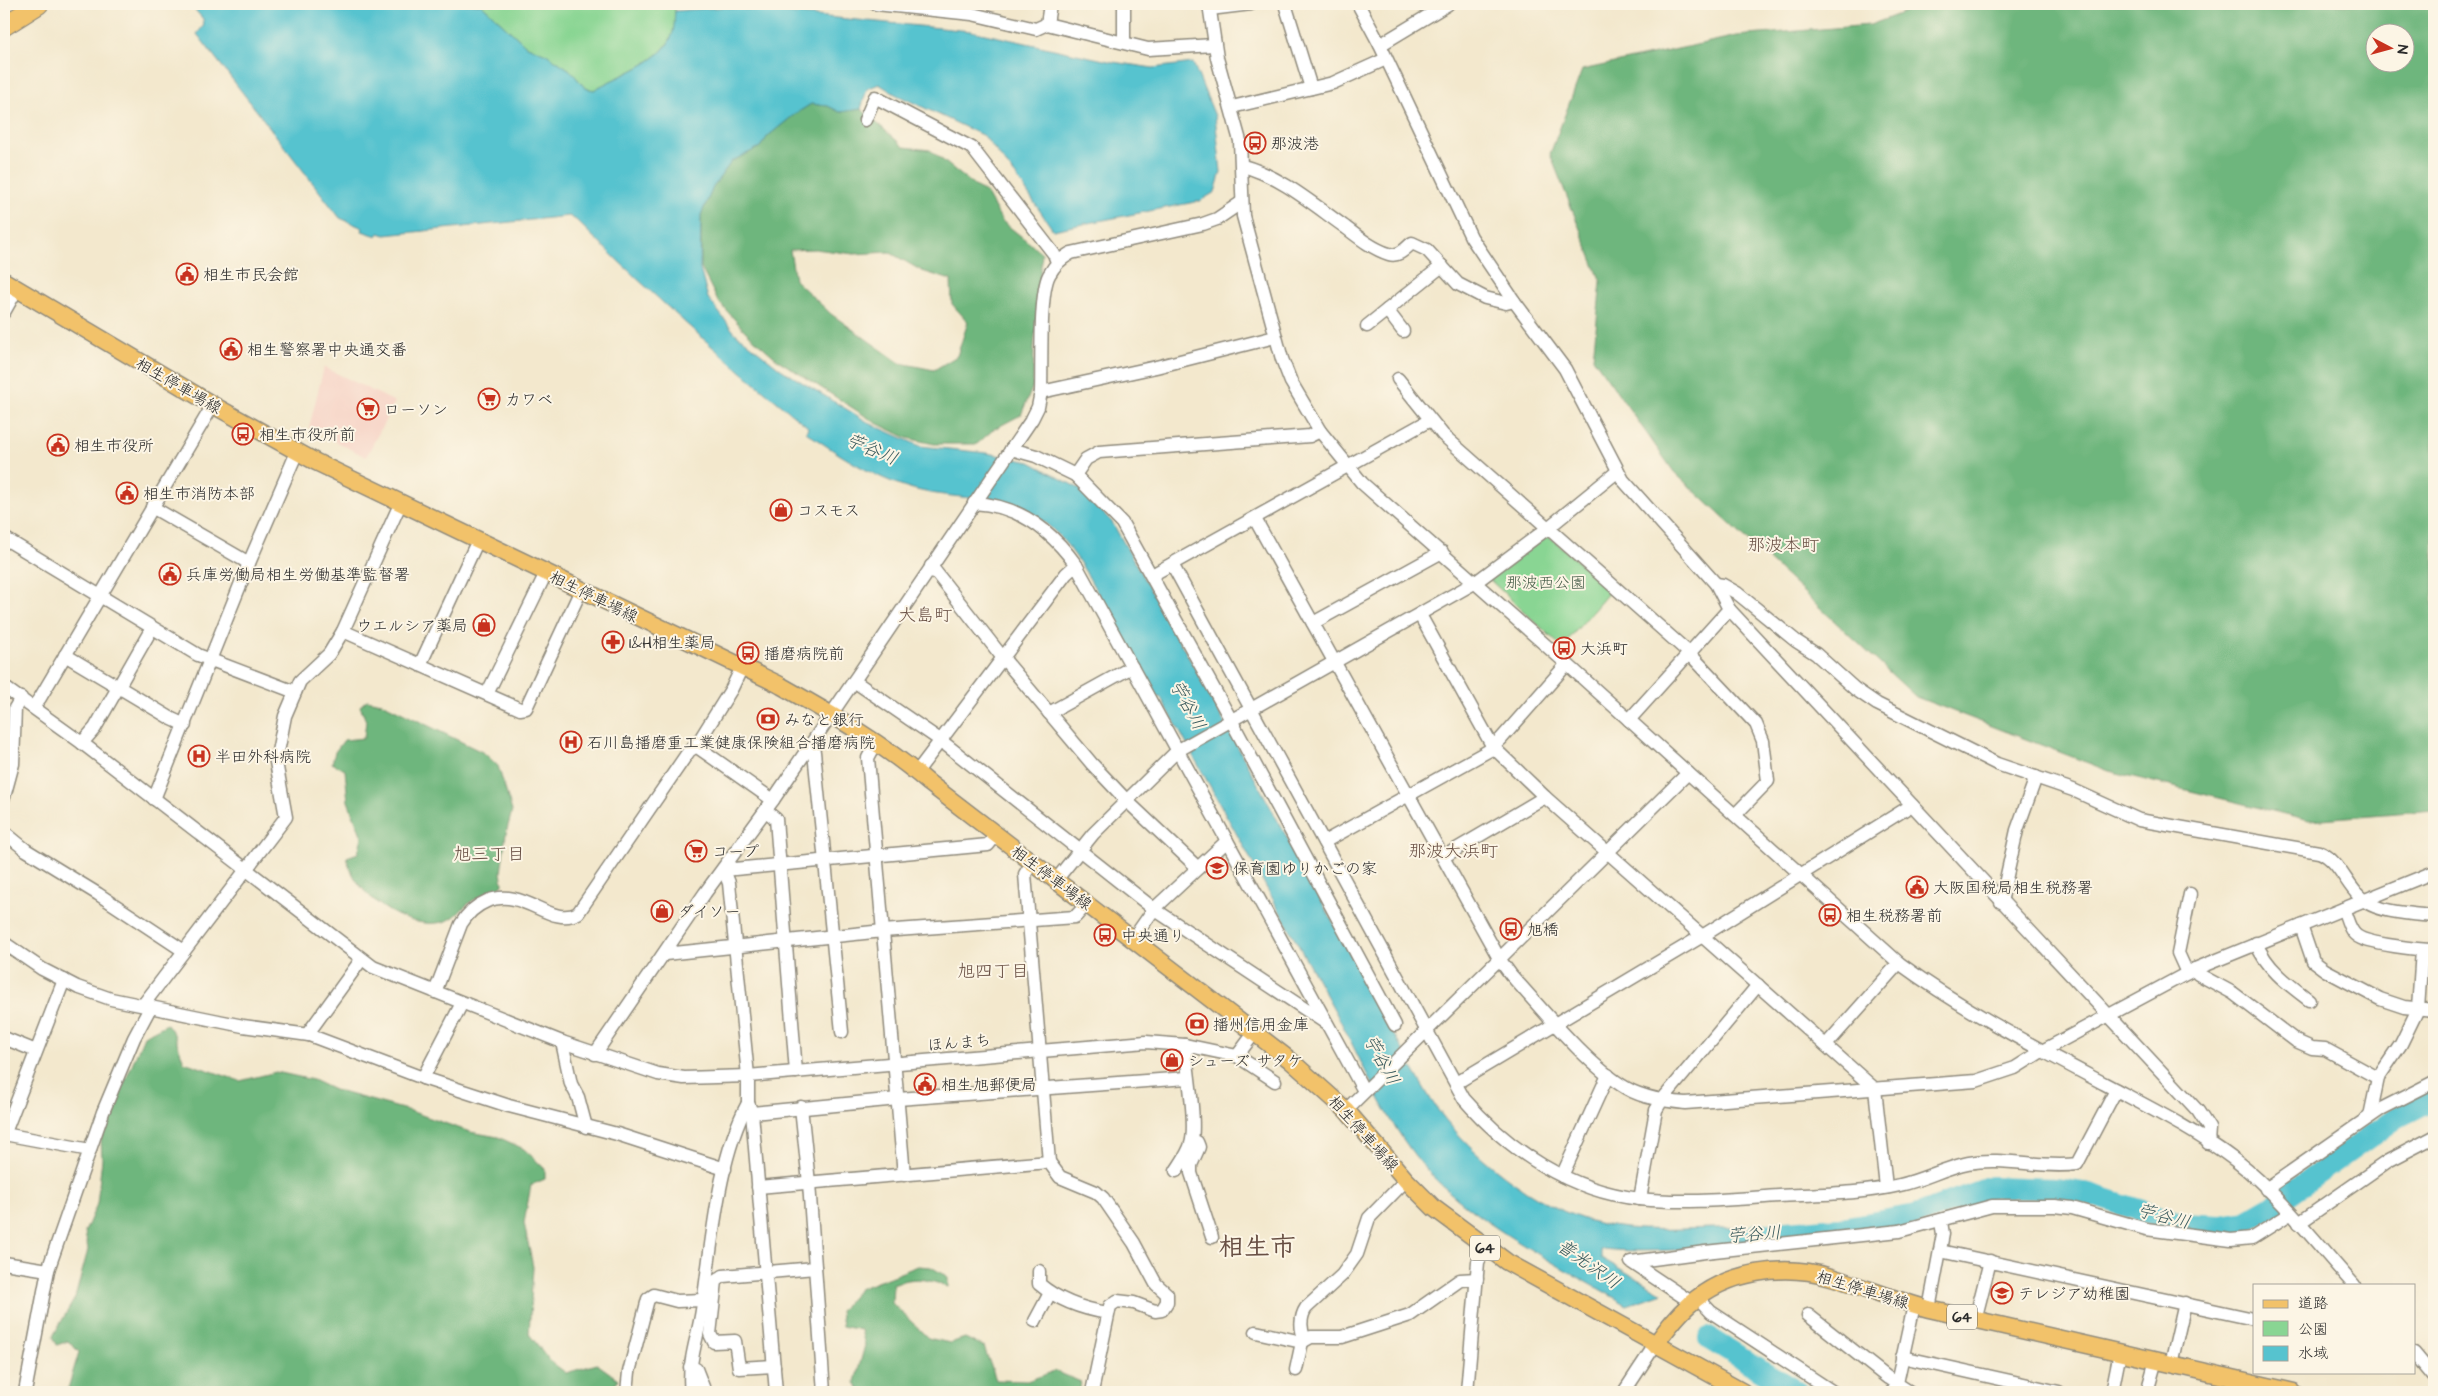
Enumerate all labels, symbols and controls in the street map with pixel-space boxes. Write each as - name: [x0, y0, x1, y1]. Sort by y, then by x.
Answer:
- north arrow: [2366, 22, 2416, 72]
- text: N: [2392, 44, 2412, 55]
- bus stop icon: 那波港: [1243, 131, 1267, 155]
- place label: 那波港: [1271, 133, 1319, 155]
- public building icon: 相生市民会館: [175, 262, 199, 286]
- place label: 相生市民会館: [203, 264, 299, 286]
- public building icon: 相生警察署中央通交番: [219, 337, 243, 361]
- place label: 相生警察署中央通交番: [247, 339, 407, 361]
- street label: 相生停車場線: [131, 352, 226, 419]
- supermarket icon: カワベ: [477, 387, 501, 411]
- place label: カワベ: [505, 389, 553, 411]
- supermarket icon: ローソン: [356, 397, 380, 421]
- place label: ローソン: [384, 399, 448, 421]
- bus stop icon: 相生市役所前: [231, 422, 255, 446]
- place label: 相生市役所前: [259, 424, 355, 446]
- water label: 苧谷川: [842, 427, 902, 472]
- public building icon: 相生市役所: [46, 433, 70, 457]
- place label: 相生市役所: [74, 435, 154, 457]
- public building icon: 相生市消防本部: [115, 481, 139, 505]
- place label: 相生市消防本部: [143, 483, 255, 505]
- shop icon: コスモス: [769, 498, 793, 522]
- place label: コスモス: [797, 500, 860, 522]
- district label: 那波本町: [1747, 533, 1819, 558]
- public building icon: 兵庫労働局相生労働基準監督署: [158, 562, 182, 586]
- place label: 兵庫労働局相生労働基準監督署: [186, 564, 410, 586]
- street label: 相生停車場線: [546, 566, 642, 628]
- park label: 那波西公園: [1506, 572, 1586, 594]
- district label: 大島町: [898, 603, 952, 628]
- shop icon: ウエルシア薬局: [472, 613, 496, 637]
- place label: ウエルシア薬局: [356, 615, 468, 637]
- pharmacy icon: I&H相生薬局: [601, 630, 625, 654]
- place label: I&H相生薬局: [629, 632, 716, 654]
- bus stop icon: 大浜町: [1552, 636, 1576, 660]
- place label: 大浜町: [1580, 638, 1628, 660]
- bus stop icon: 播磨病院前: [736, 641, 760, 665]
- place label: 播磨病院前: [764, 643, 844, 665]
- water label: 苧谷川: [1164, 676, 1212, 735]
- bank icon: みなと銀行: [756, 707, 780, 731]
- place label: みなと銀行: [784, 709, 864, 731]
- hospital icon: 石川島播磨重工業健康保険組合播磨病院: [559, 730, 583, 754]
- place label: 石川島播磨重工業健康保険組合播磨病院: [587, 732, 875, 754]
- hospital icon: 半田外科病院: [187, 744, 211, 768]
- place label: 半田外科病院: [215, 746, 311, 768]
- supermarket icon: コープ: [684, 839, 708, 863]
- district label: 那波大浜町: [1408, 839, 1498, 864]
- street label: 相生停車場線: [1006, 840, 1096, 915]
- place label: コープ: [712, 841, 759, 863]
- district label: 旭三丁目: [453, 842, 525, 867]
- school or university icon: 保育園ゆりかごの家: [1205, 856, 1229, 880]
- place label: 保育園ゆりかごの家: [1233, 858, 1377, 880]
- public building icon: 大阪国税局相生税務署: [1905, 875, 1929, 899]
- place label: 大阪国税局相生税務署: [1933, 877, 2093, 899]
- shop icon: ダイソー: [650, 899, 674, 923]
- place label: ダイソー: [678, 901, 740, 923]
- bus stop icon: 相生税務署前: [1818, 903, 1842, 927]
- place label: 相生税務署前: [1846, 905, 1942, 927]
- bus stop icon: 旭橋: [1499, 917, 1523, 941]
- place label: 旭橋: [1527, 919, 1559, 941]
- bus stop icon: 中央通り: [1093, 923, 1117, 947]
- place label: 中央通り: [1121, 925, 1185, 947]
- district label: 旭四丁目: [957, 959, 1029, 984]
- bank icon: 播州信用金庫: [1185, 1012, 1209, 1036]
- place label: 播州信用金庫: [1213, 1014, 1309, 1036]
- street label: ほんまち: [926, 1029, 992, 1057]
- water label: 苧谷川: [1358, 1031, 1406, 1090]
- shop icon: シューズ サタケ: [1160, 1048, 1184, 1072]
- place label: シューズ サタケ: [1188, 1050, 1304, 1072]
- public building icon: 相生旭郵便局: [913, 1072, 937, 1096]
- place label: 相生旭郵便局: [941, 1074, 1037, 1096]
- street label: 相生停車場線: [1323, 1091, 1404, 1177]
- water label: 苧谷川: [2135, 1198, 2193, 1235]
- water label: 苧谷川: [1726, 1220, 1782, 1249]
- district label: 相生市: [1218, 1229, 1296, 1265]
- water label: 普光沢川: [1552, 1234, 1625, 1295]
- road number: 64: [1470, 1236, 1500, 1260]
- street label: 相生停車場線: [1814, 1265, 1912, 1315]
- school or university icon: テレジア幼稚園: [1990, 1281, 2014, 1305]
- place label: テレジア幼稚園: [2018, 1283, 2130, 1305]
- legend: [2253, 1284, 2416, 1374]
- text: 道路: [2298, 1293, 2328, 1314]
- road number: 64: [1947, 1304, 1977, 1330]
- text: 公園: [2298, 1319, 2328, 1340]
- text: 水域: [2298, 1343, 2328, 1364]

